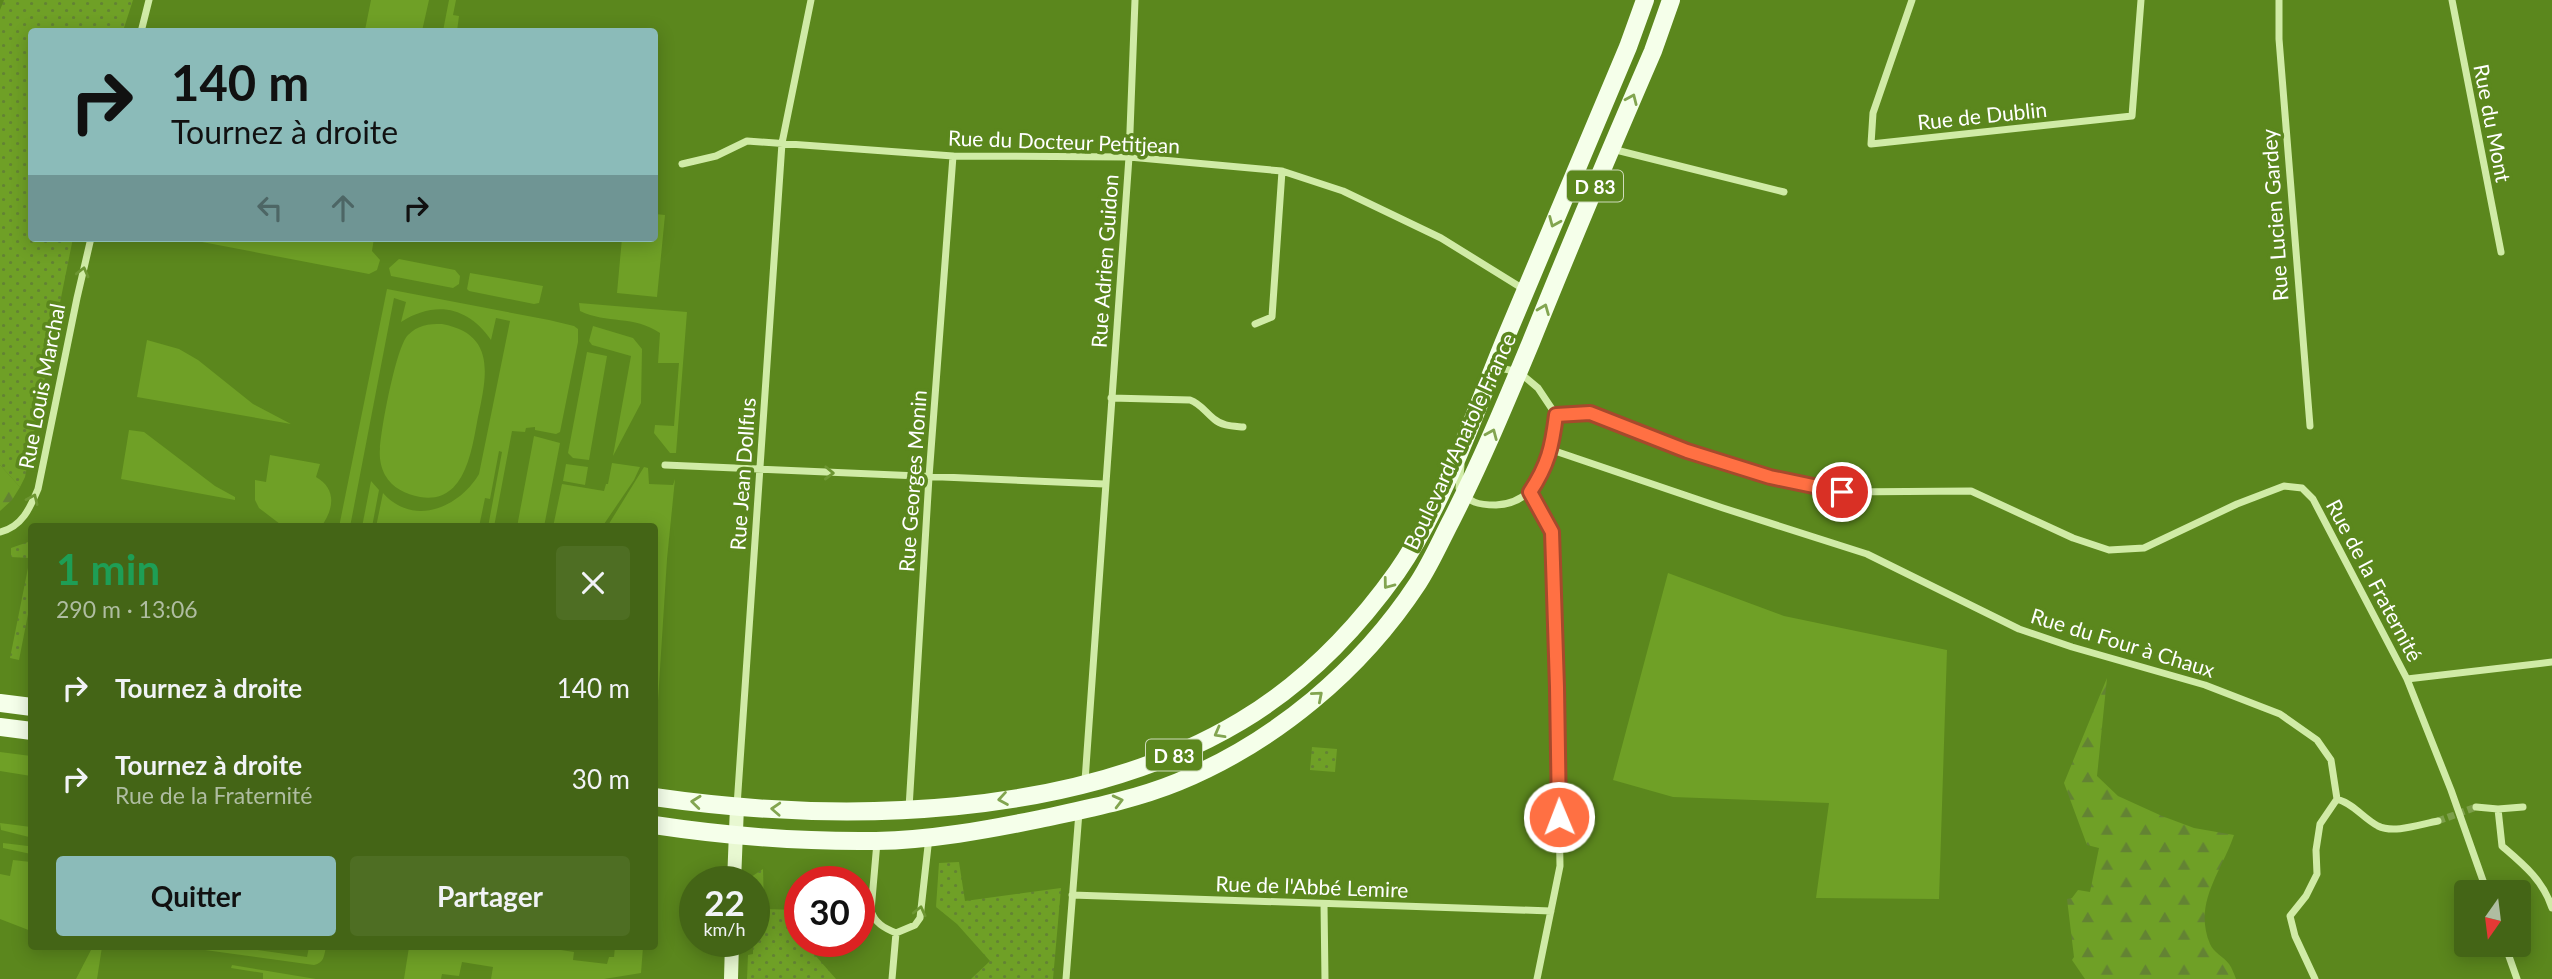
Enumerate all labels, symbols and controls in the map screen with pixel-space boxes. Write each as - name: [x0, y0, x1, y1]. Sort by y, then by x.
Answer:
- text: 140 m: [171, 53, 309, 111]
- icon: right: [56, 56, 147, 147]
- street label: Rue du Mont: [2469, 62, 2517, 185]
- one-way arrow: [1624, 93, 1638, 106]
- street label: Rue de Dublin: [1916, 96, 2048, 134]
- text: Tournez à droite: [171, 112, 398, 151]
- street label: Rue du Docteur Petitjean: [948, 124, 1180, 158]
- street label: Rue Lucien Gardey: [2256, 128, 2292, 302]
- road number: D 83: [1567, 170, 1623, 202]
- street label: Rue Adrien Guidon: [1085, 173, 1123, 349]
- icon: left: [251, 189, 289, 227]
- icon: ahead: [324, 189, 362, 227]
- icon: right: [397, 189, 435, 227]
- one-way arrow: [1548, 215, 1562, 227]
- one-way arrow: [75, 266, 89, 278]
- street label: Rue Louis Marchal: [13, 301, 69, 471]
- one-way arrow: [1536, 303, 1550, 315]
- street label: Boulevard Anatole France: [1398, 329, 1520, 553]
- street label: Rue Georges Monin: [893, 389, 931, 573]
- street label: Rue Jean Dollfus: [724, 397, 760, 551]
- one-way arrow: [1484, 429, 1498, 441]
- pin: [1812, 462, 1872, 522]
- one-way arrow: [823, 465, 834, 480]
- icon: arrive: [1823, 473, 1861, 511]
- one-way arrow: [25, 494, 39, 506]
- street label: Rue de la Fraternité: [2322, 495, 2428, 665]
- text: 1 min: [56, 544, 160, 594]
- button: close: [556, 546, 630, 620]
- one-way arrow: [1383, 576, 1396, 589]
- text: 290 m · 13:06: [56, 595, 198, 623]
- street label: Rue du Four à Chaux: [2028, 602, 2219, 682]
- icon: right: [56, 669, 94, 707]
- text: Tournez à droite: [115, 672, 302, 704]
- text: 140 m: [557, 672, 630, 704]
- one-way arrow: [1309, 692, 1322, 704]
- one-way arrow: [1214, 725, 1226, 738]
- road number: D 83: [1146, 740, 1202, 770]
- text: Tournez à droite: [115, 749, 302, 781]
- icon: right: [56, 760, 94, 798]
- text: 30 m: [572, 763, 630, 795]
- position arrow: [1522, 780, 1596, 854]
- text: Rue de la Fraternité: [115, 781, 312, 809]
- one-way arrow: [997, 791, 1009, 806]
- one-way arrow: [690, 795, 701, 810]
- one-way arrow: [1112, 795, 1124, 809]
- one-way arrow: [770, 802, 781, 817]
- button: Quitter: [56, 856, 336, 936]
- button: Partager: [350, 856, 630, 936]
- speed limit sign: 30: [784, 866, 875, 957]
- street label: Rue de l'Abbé Lemire: [1215, 870, 1409, 902]
- north arrow: [2454, 880, 2530, 957]
- map controls: [2454, 880, 2531, 957]
- text: 22: [704, 881, 745, 923]
- one-way arrow: [912, 905, 926, 917]
- text: km/h: [703, 918, 746, 940]

